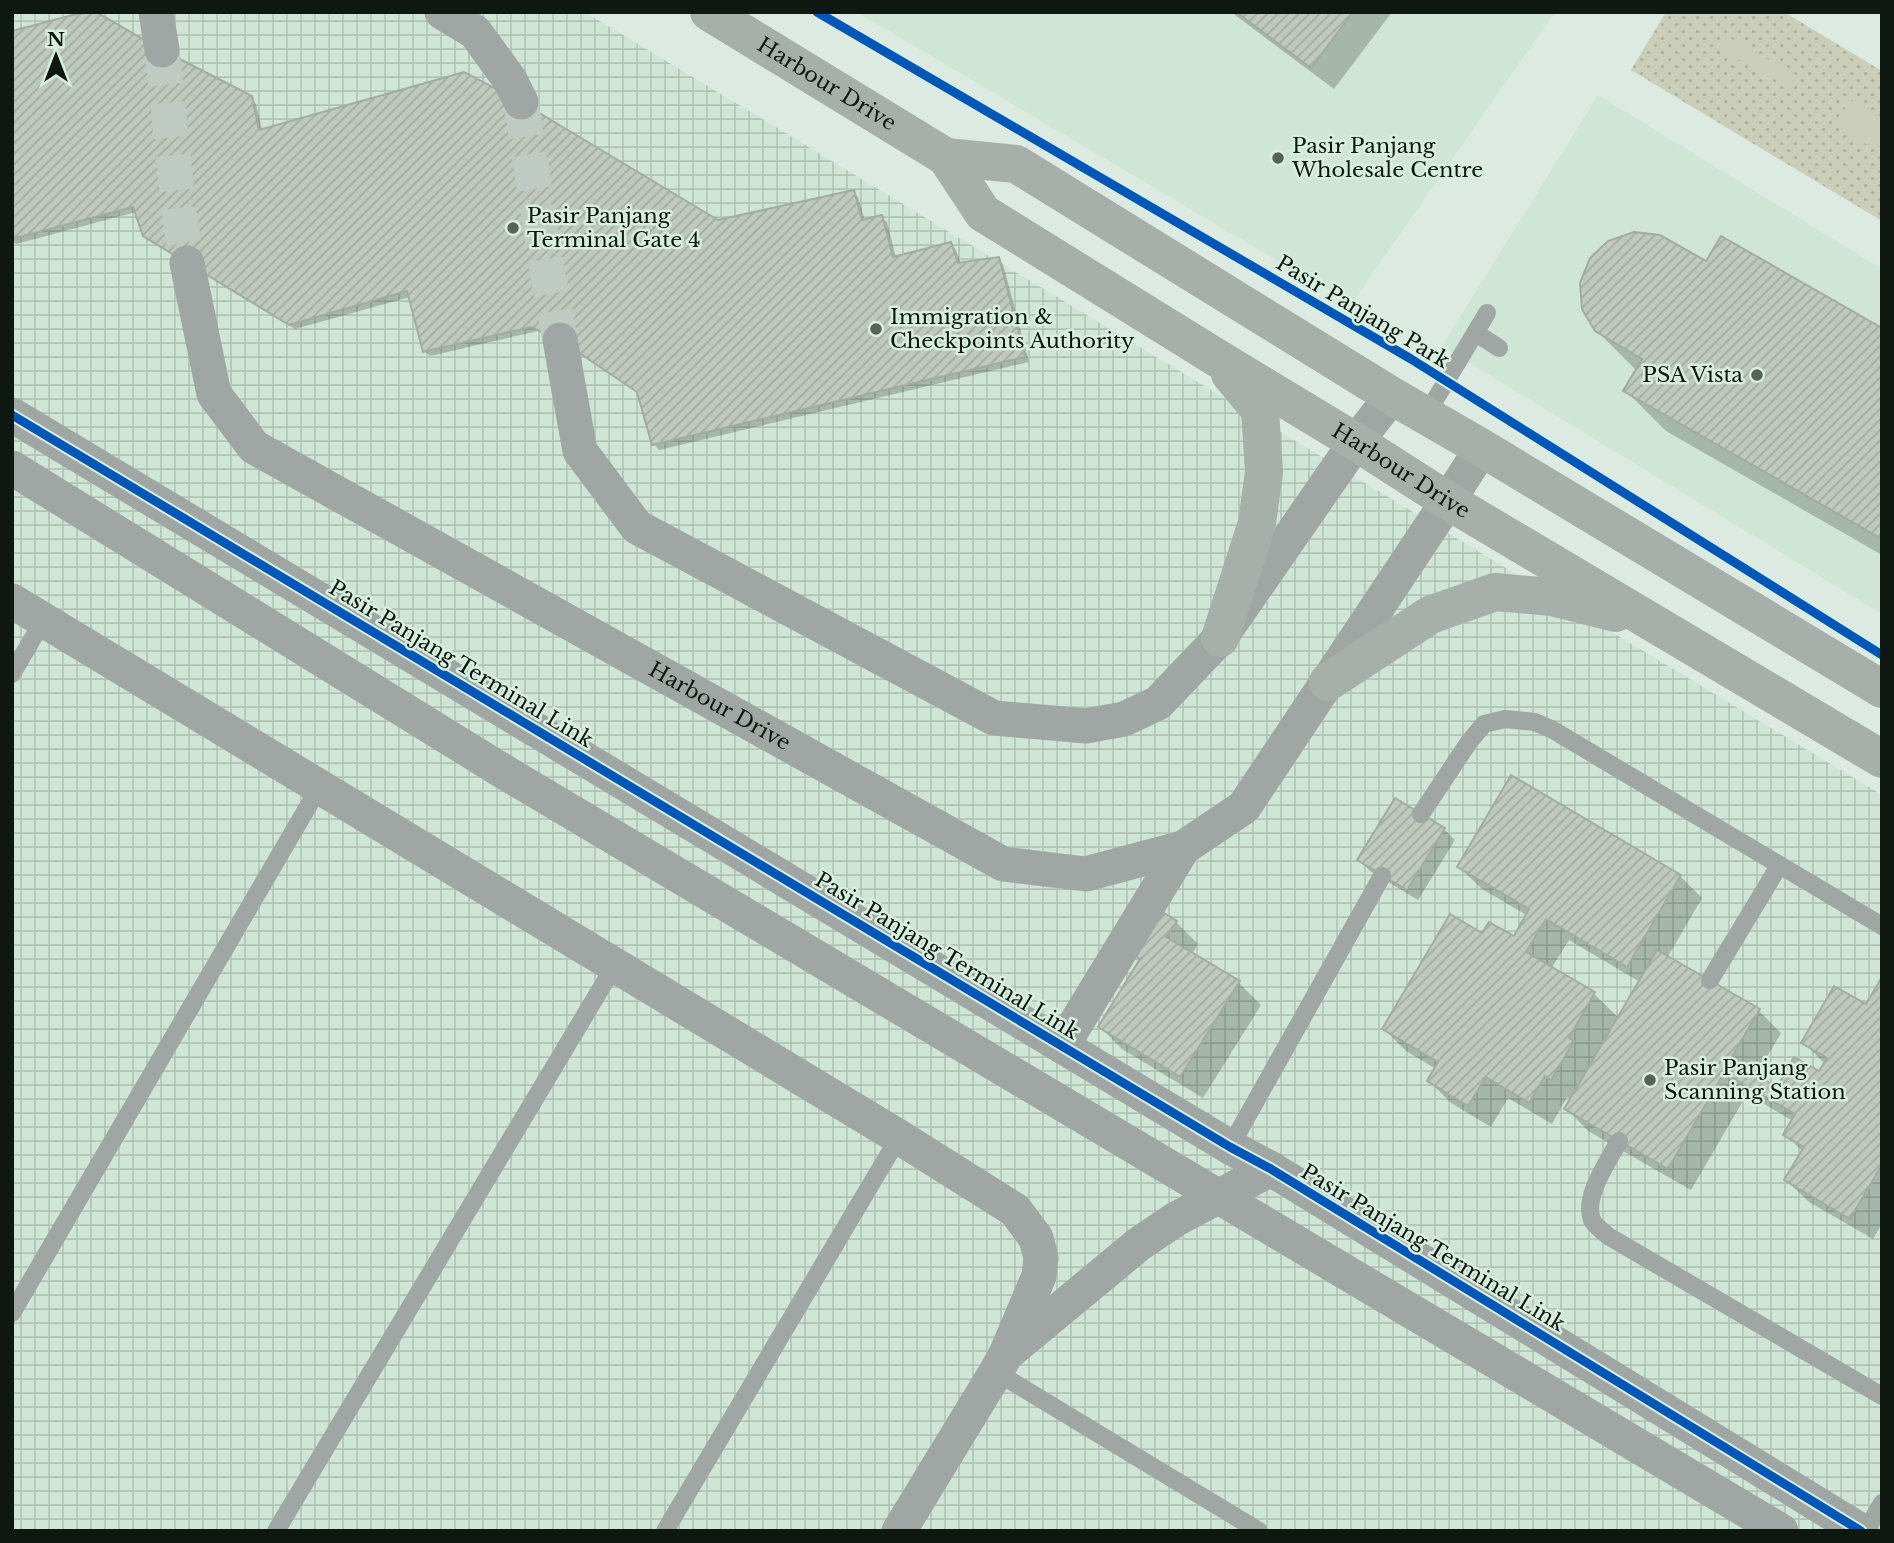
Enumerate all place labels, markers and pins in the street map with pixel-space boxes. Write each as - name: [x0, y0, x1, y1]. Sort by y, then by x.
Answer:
- place label: Pasir Panjang Wholesale Centre: [1291, 133, 1483, 183]
- marker: Pasir Panjang Wholesale Centre: [1270, 150, 1286, 166]
- place label: Pasir Panjang Terminal Gate 4: [527, 203, 701, 253]
- marker: Pasir Panjang Terminal Gate 4: [505, 220, 521, 236]
- place label: Immigration & Checkpoints Authority: [890, 304, 1135, 354]
- marker: Immigration & Checkpoints Authority: [868, 321, 884, 337]
- place label: PSA Vista: [1642, 362, 1743, 388]
- marker: PSA Vista: [1749, 367, 1765, 383]
- place label: Pasir Panjang Scanning Station: [1664, 1055, 1846, 1105]
- marker: Pasir Panjang Scanning Station: [1642, 1072, 1658, 1088]

